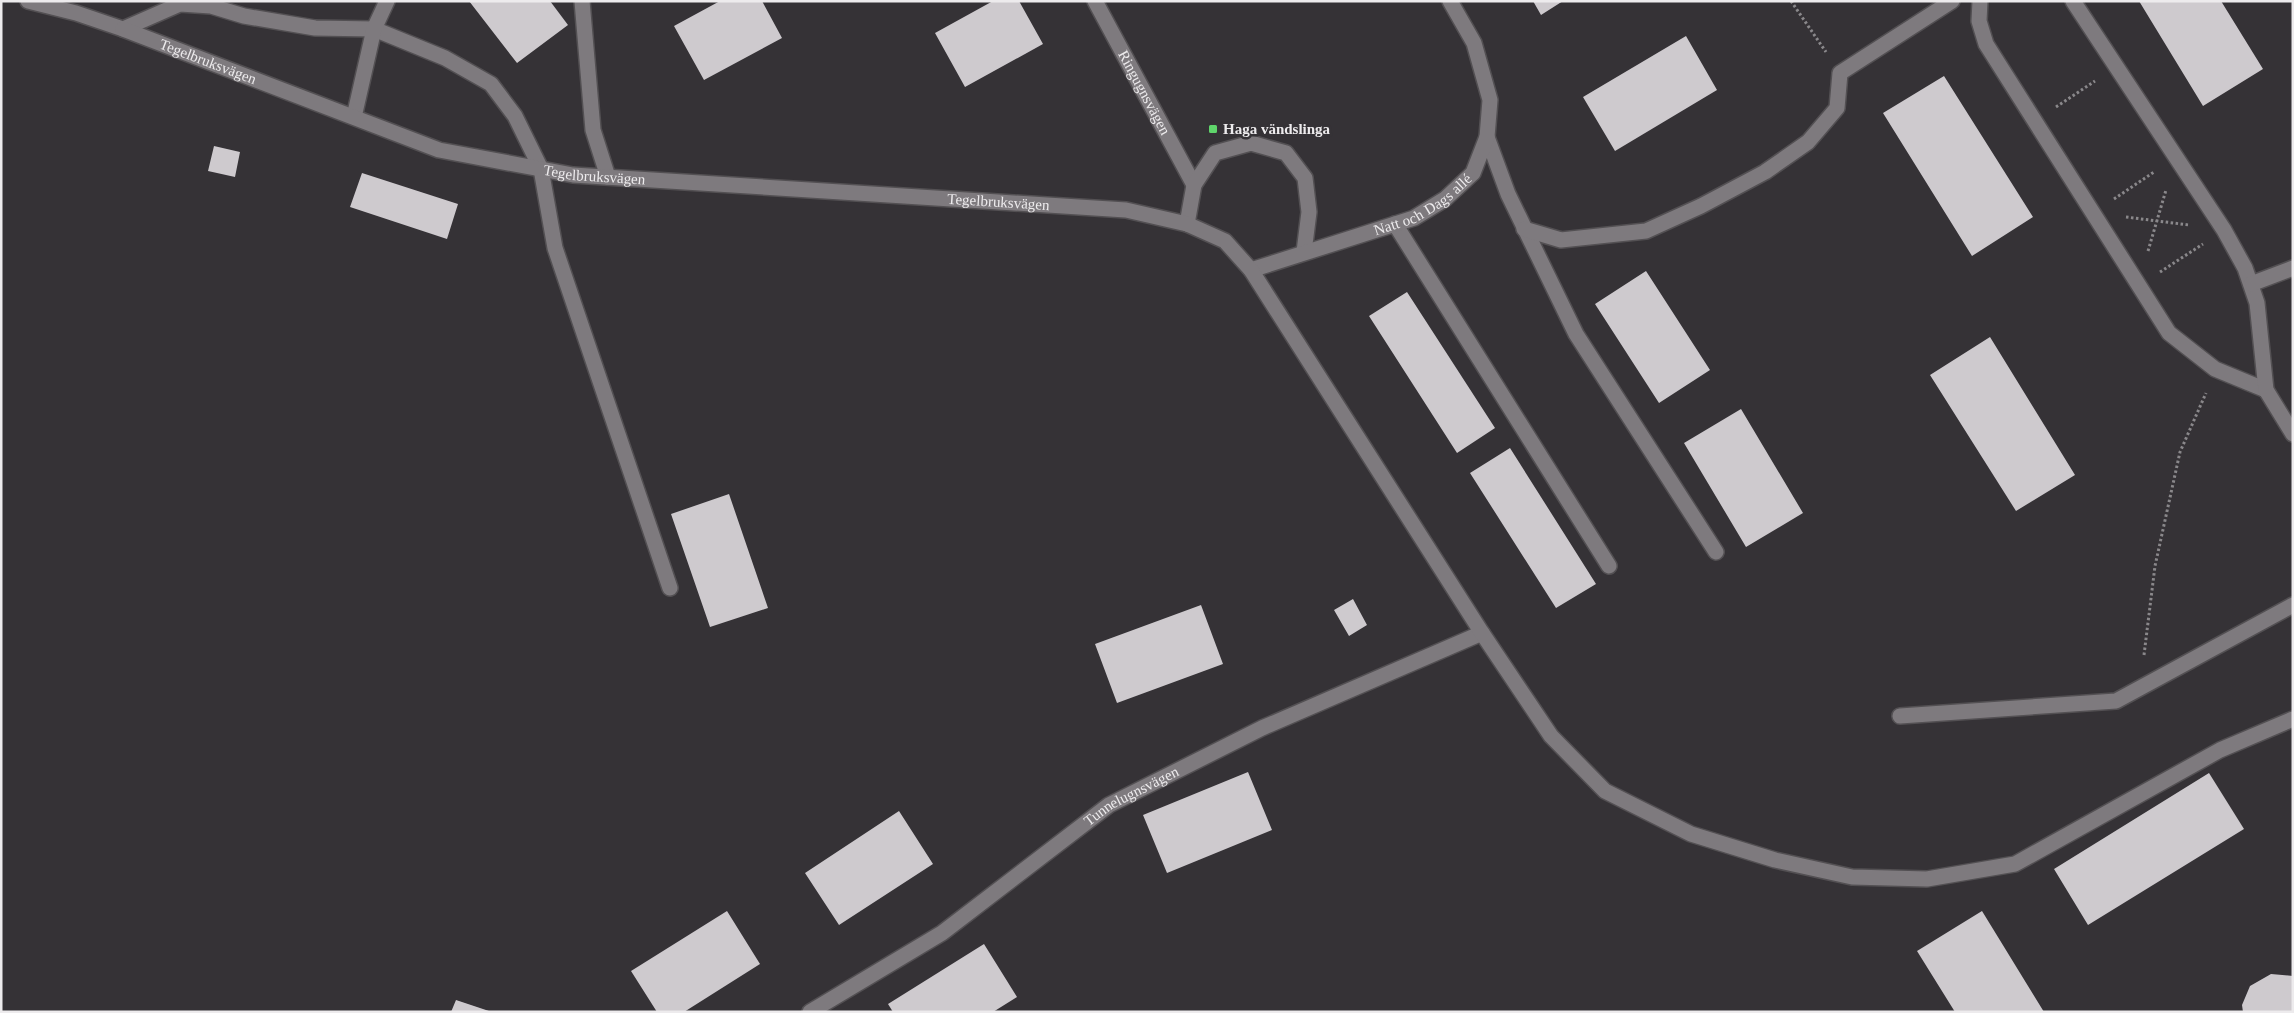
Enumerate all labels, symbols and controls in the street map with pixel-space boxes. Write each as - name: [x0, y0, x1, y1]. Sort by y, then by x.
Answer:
- street label: Tegelbruksvägen: [157, 36, 259, 87]
- street label: Ringugnsvägen: [1115, 48, 1174, 138]
- place label: Haga vändslinga: [1223, 121, 1331, 137]
- marker: Haga vändslinga: [1207, 123, 1219, 135]
- street label: Tegelbruksvägen: [542, 162, 646, 188]
- street label: Natt och Dags allé: [1372, 170, 1475, 238]
- street label: Tegelbruksvägen: [947, 191, 1051, 213]
- street label: Tunnelugnsvägen: [1081, 763, 1182, 829]

